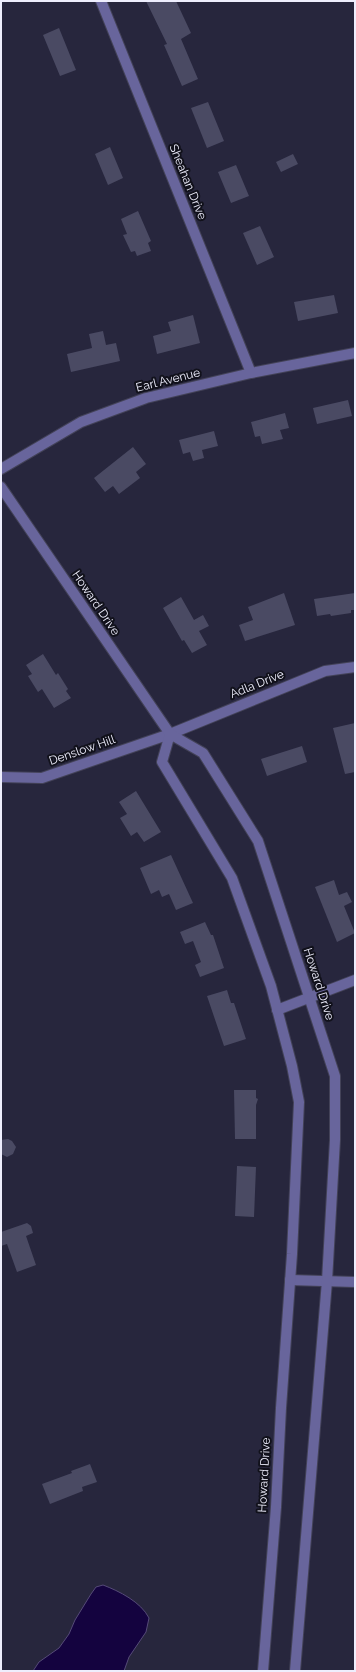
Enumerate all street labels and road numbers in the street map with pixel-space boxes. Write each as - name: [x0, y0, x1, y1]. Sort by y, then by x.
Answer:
- street label: Sheahan Drive: [167, 142, 209, 222]
- street label: Earl Avenue: [134, 365, 202, 395]
- street label: Howard Drive: [69, 568, 123, 638]
- street label: Adla Drive: [228, 667, 286, 701]
- street label: Denslow Hill: [47, 732, 118, 768]
- street label: Howard Drive: [301, 946, 337, 1022]
- street label: Howard Drive: [255, 1437, 273, 1513]

